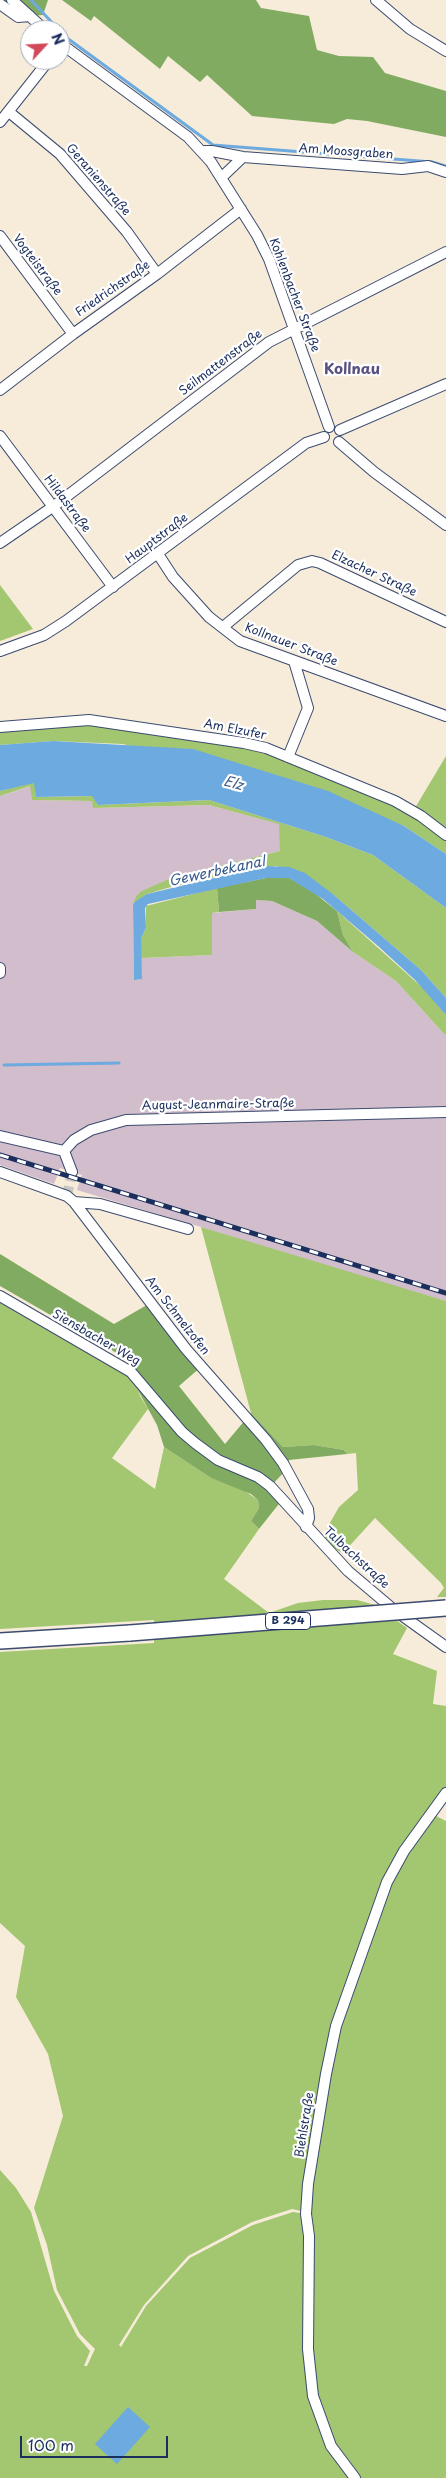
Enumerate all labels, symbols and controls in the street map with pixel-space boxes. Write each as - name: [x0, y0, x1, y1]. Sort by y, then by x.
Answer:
- north arrow: [20, 20, 70, 70]
- text: N: [46, 29, 70, 48]
- street label: Geranienstraße: [63, 141, 133, 219]
- street label: Am Moosgraben: [298, 142, 394, 162]
- street label: Vogteistraße: [9, 232, 65, 298]
- street label: Kohlenbacher Straße: [266, 236, 322, 354]
- street label: Friedrichstraße: [73, 258, 153, 320]
- street label: Seilmattenstraße: [177, 327, 265, 399]
- district label: Kollnau: [324, 361, 380, 379]
- street label: Hildastraße: [41, 472, 93, 536]
- street label: Hauptstraße: [123, 511, 191, 567]
- street label: Elzacher Straße: [329, 548, 419, 600]
- street label: Kollnauer Straße: [243, 621, 339, 669]
- street label: Am Elzufer: [202, 717, 268, 743]
- water label: Elz: [221, 773, 245, 795]
- water label: Gewerbekanal: [167, 854, 267, 890]
- street label: August-Jeanmaire-Straße: [142, 1096, 294, 1114]
- street label: Am Schmelzofen: [142, 1274, 212, 1358]
- street label: Siensbacher Weg: [50, 1307, 142, 1369]
- street label: Talbachstraße: [320, 1524, 392, 1592]
- road number: B 294: [266, 1612, 310, 1630]
- street label: Biehlstraße: [293, 2091, 317, 2159]
- scale bar: [22, 2426, 170, 2458]
- text: 100 m: [28, 2433, 74, 2456]

